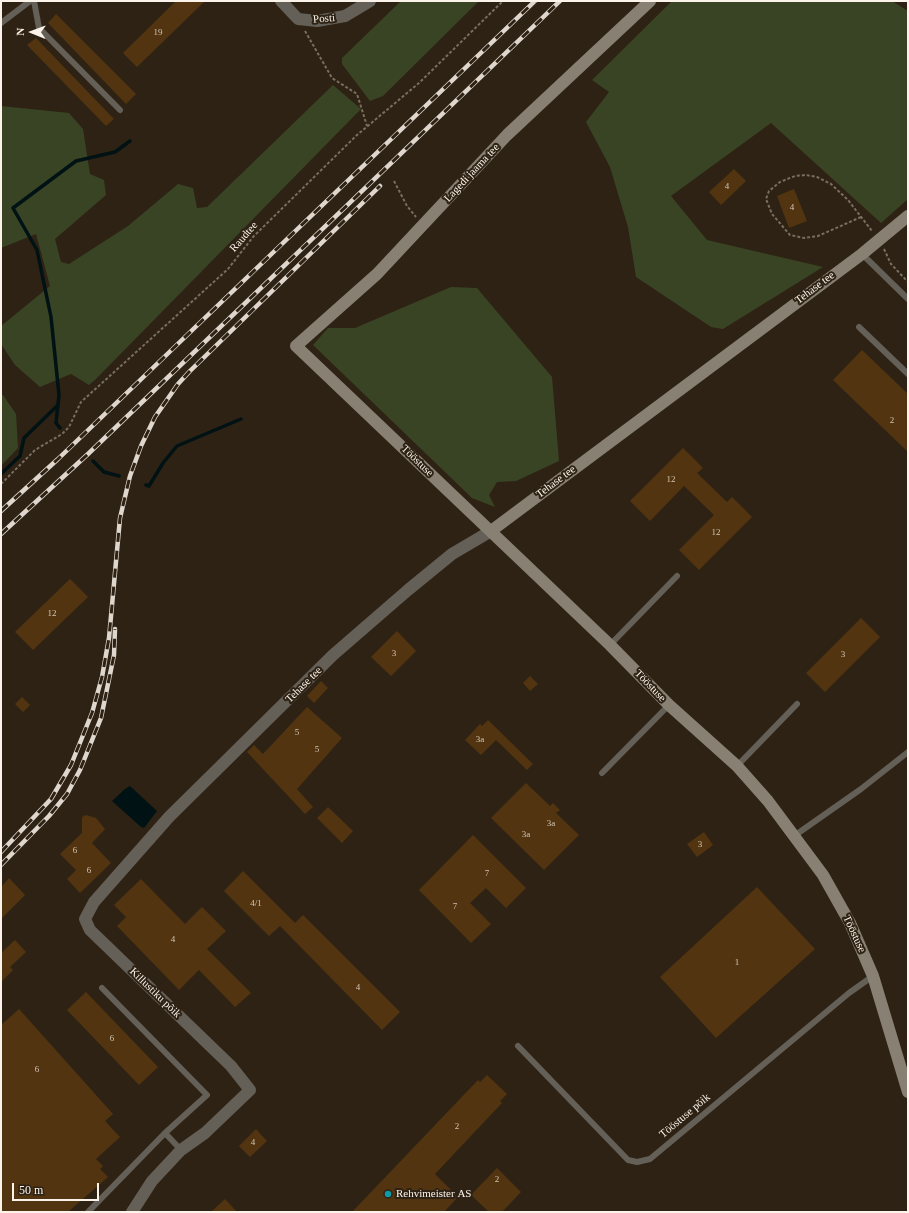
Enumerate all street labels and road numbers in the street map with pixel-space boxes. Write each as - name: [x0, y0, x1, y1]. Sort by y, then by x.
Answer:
- street label: Posti: [312, 11, 336, 27]
- street label: Lagedi jaama tee: [442, 141, 502, 205]
- street label: Raudtee: [227, 219, 261, 255]
- street label: Tehase tee: [793, 269, 837, 307]
- street label: Tööstuse: [398, 442, 436, 480]
- street label: Tehase tee: [534, 463, 578, 501]
- street label: Tehase tee: [283, 664, 325, 706]
- street label: Tööstuse: [631, 667, 669, 705]
- street label: Tööstuse: [840, 913, 868, 955]
- street label: Killustiku põik: [127, 965, 183, 1021]
- street label: Tööstuse põik: [657, 1091, 713, 1141]

